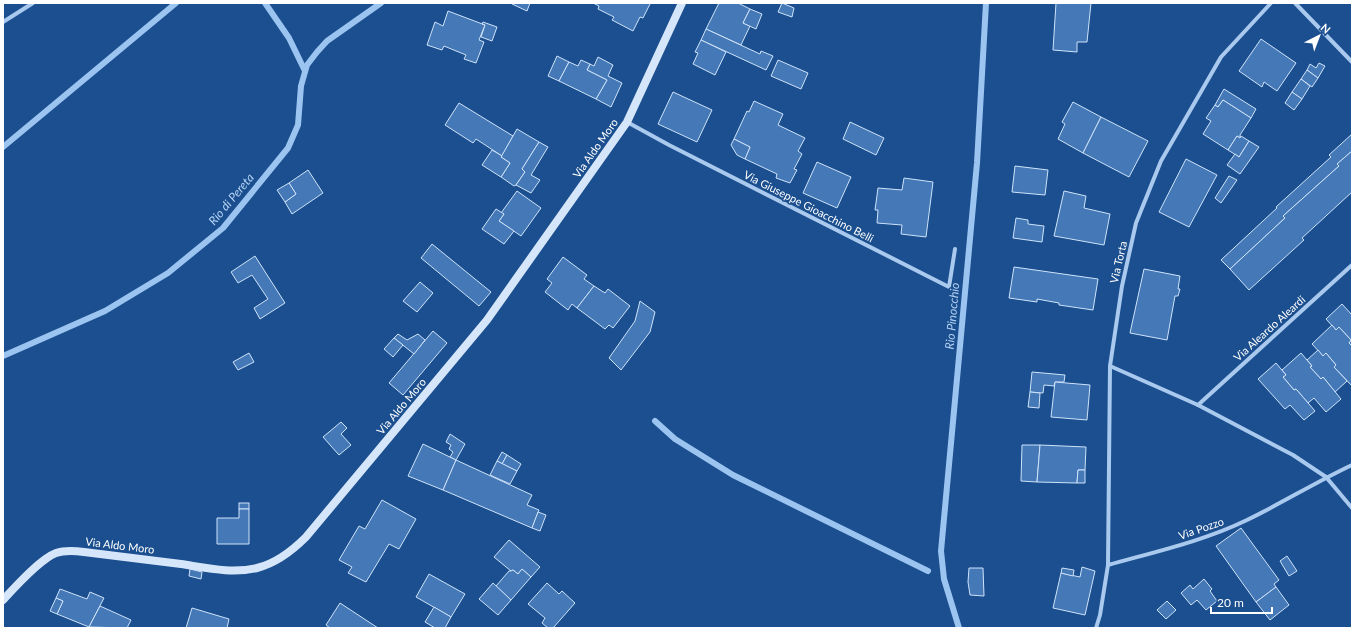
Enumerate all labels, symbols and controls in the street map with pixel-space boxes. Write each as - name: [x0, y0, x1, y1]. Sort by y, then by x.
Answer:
- north arrow: [1299, 16, 1339, 56]
- text: N: [1319, 21, 1334, 36]
- street label: Via Aldo Moro: [570, 116, 620, 180]
- street label: Via Giuseppe Gioacchino Belli: [742, 168, 876, 245]
- water label: Rio di Pereta: [205, 170, 257, 228]
- street label: Via Torta: [1107, 240, 1129, 284]
- water label: Rio Pinocchio: [942, 282, 962, 350]
- street label: Via Aleardo Aleardi: [1231, 292, 1308, 364]
- street label: Via Aldo Moro: [374, 375, 428, 437]
- street label: Via Pozzo: [1177, 514, 1225, 542]
- street label: Via Aldo Moro: [85, 534, 155, 556]
- scale bar: [1211, 589, 1272, 615]
- text: 20 m: [1217, 595, 1244, 610]

